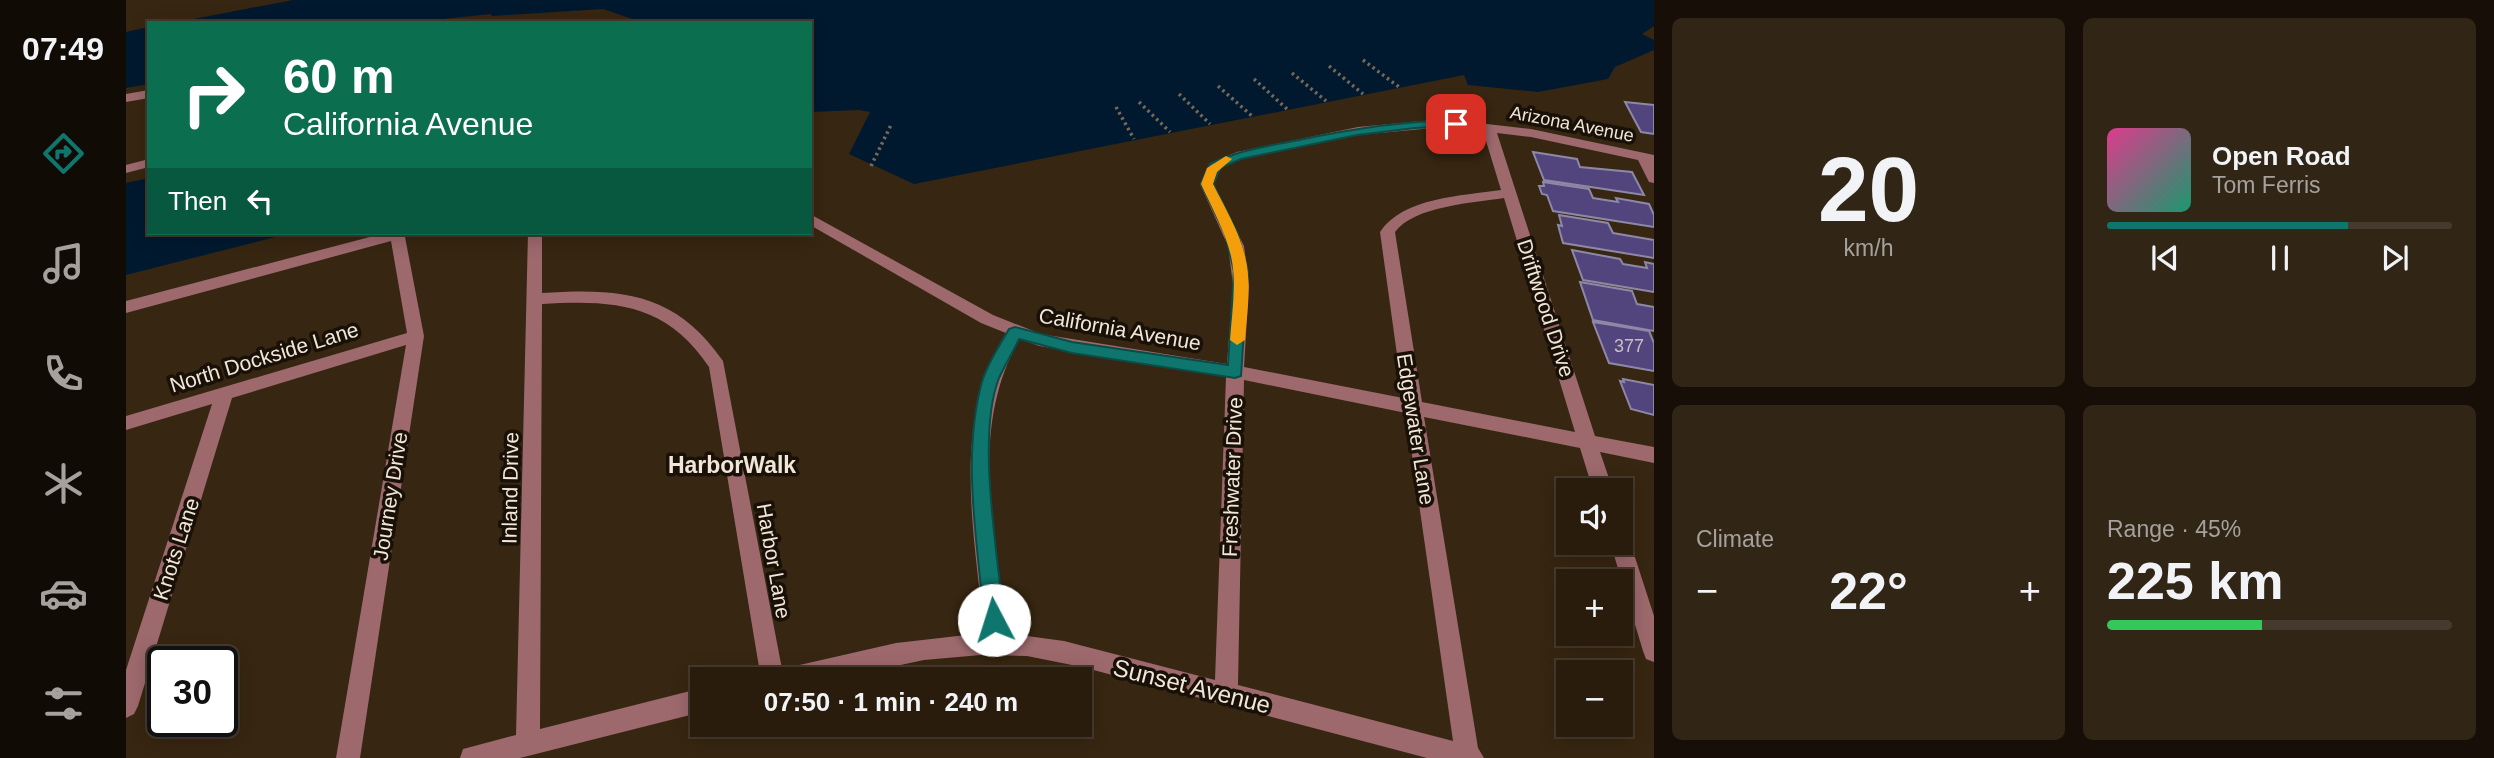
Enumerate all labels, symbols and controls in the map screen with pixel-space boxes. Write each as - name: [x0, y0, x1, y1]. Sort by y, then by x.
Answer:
- text: 07:49: [22, 31, 104, 67]
- icon: right: [168, 49, 259, 140]
- text: 60 m: [283, 49, 395, 103]
- pin: [1426, 94, 1486, 154]
- street label: Arizona Avenue: [1508, 102, 1636, 146]
- icon: arrive: [1437, 105, 1475, 143]
- text: California Avenue: [283, 106, 533, 142]
- icon: directions: [39, 129, 88, 178]
- text: 20: [1818, 139, 1919, 240]
- text: Open Road: [2212, 141, 2351, 171]
- text: Tom Ferris: [2212, 172, 2321, 198]
- icon: left: [241, 182, 279, 220]
- text: Then: [168, 186, 227, 216]
- text: km/h: [1844, 235, 1893, 261]
- street label: Driftwood Drive: [1513, 236, 1579, 380]
- icon: music: [39, 239, 88, 288]
- icon: previous: [2146, 239, 2184, 277]
- icon: pause: [2261, 239, 2299, 277]
- icon: next: [2376, 239, 2414, 277]
- street label: California Avenue: [1037, 303, 1203, 355]
- street label: North Dockside Lane: [167, 317, 361, 397]
- house number: 377: [1614, 336, 1644, 356]
- icon: phone: [39, 349, 88, 398]
- street label: Edgewater Lane: [1393, 352, 1439, 506]
- street label: Freshwater Drive: [1218, 397, 1246, 557]
- street label: Journey Drive: [369, 430, 411, 562]
- street label: Inland Drive: [498, 432, 522, 544]
- district label: HarborWalk: [668, 452, 796, 478]
- icon: climate: [39, 459, 88, 508]
- map controls: [1556, 478, 1633, 737]
- button: sound: [1556, 478, 1633, 555]
- street label: Knots Lane: [149, 495, 203, 603]
- street label: Harbor Lane: [753, 502, 795, 620]
- text: Range · 45%: [2107, 516, 2241, 542]
- text: Climate: [1696, 526, 1774, 552]
- text: 225 km: [2107, 552, 2283, 610]
- text: 22°: [1829, 562, 1908, 620]
- icon: car: [39, 569, 88, 618]
- button: +: [1556, 569, 1633, 646]
- text: −: [1696, 570, 1718, 612]
- text: +: [2019, 570, 2041, 612]
- position arrow: [957, 583, 1031, 657]
- speed limit sign: 30: [147, 646, 238, 737]
- street label: Sunset Avenue: [1111, 653, 1273, 719]
- button: −: [1556, 660, 1633, 737]
- icon: filters: [39, 679, 88, 728]
- text: 07:50 · 1 min · 240 m: [764, 687, 1018, 717]

